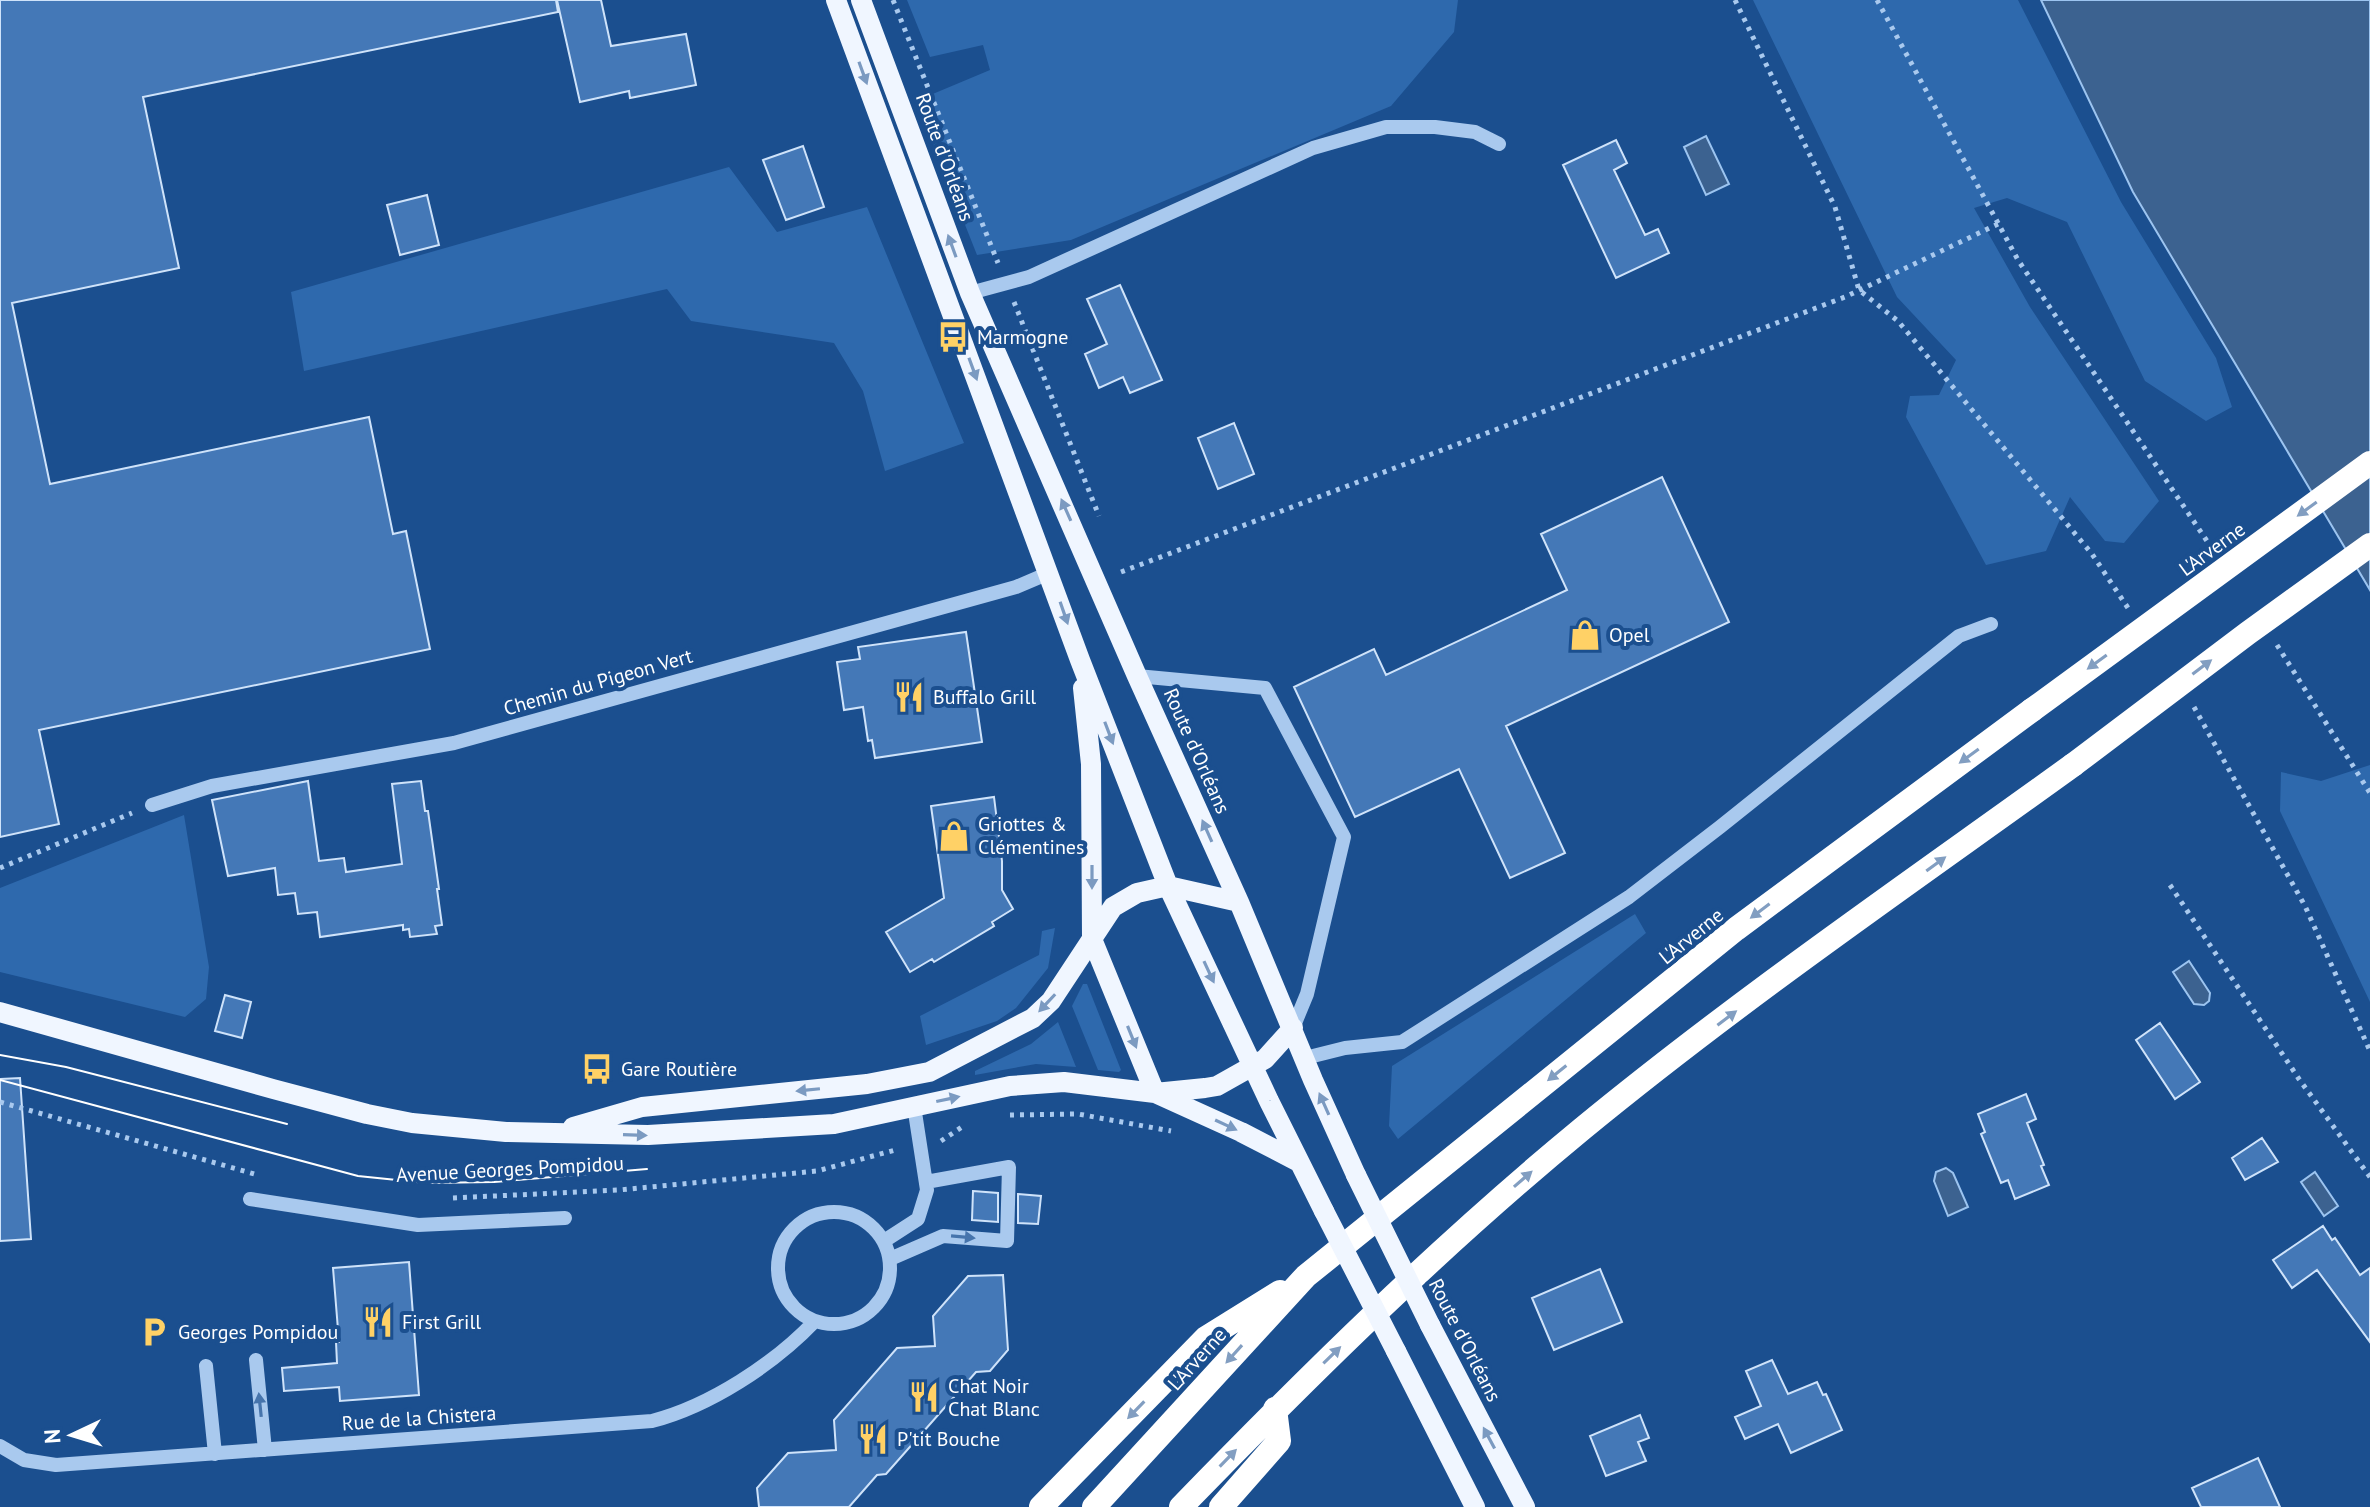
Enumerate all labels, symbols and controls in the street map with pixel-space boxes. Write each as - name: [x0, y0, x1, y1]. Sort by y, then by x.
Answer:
- one-way arrow: [857, 61, 870, 85]
- street label: Route d'Orléans: [910, 89, 980, 225]
- one-way arrow: [946, 234, 958, 258]
- bus stop icon: Marmogne: [936, 320, 970, 354]
- place label: Marmogne: [977, 324, 1068, 350]
- one-way arrow: [967, 357, 980, 381]
- one-way arrow: [1059, 499, 1072, 522]
- one-way arrow: [2297, 500, 2317, 516]
- street label: L'Arverne: [2174, 516, 2250, 582]
- one-way arrow: [1058, 601, 1070, 625]
- shop icon: Opel: [1568, 618, 1602, 652]
- place label: Opel: [1609, 622, 1650, 648]
- street label: Chemin du Pigeon Vert: [500, 643, 696, 721]
- one-way arrow: [2087, 654, 2108, 669]
- one-way arrow: [2192, 660, 2212, 676]
- restaurant icon: Buffalo Grill: [892, 680, 926, 714]
- place label: Buffalo Grill: [933, 684, 1036, 710]
- street label: Route d'Orléans: [1158, 684, 1236, 818]
- one-way arrow: [1102, 721, 1115, 745]
- one-way arrow: [1958, 748, 1980, 764]
- place label: Griottes & Clémentines: [978, 811, 1084, 860]
- shop icon: Griottes & Clémentines: [937, 819, 971, 853]
- one-way arrow: [1200, 819, 1214, 843]
- one-way arrow: [1926, 857, 1947, 872]
- one-way arrow: [1086, 865, 1098, 890]
- street label: L'Arverne: [1653, 902, 1729, 970]
- one-way arrow: [1750, 903, 1770, 919]
- one-way arrow: [1202, 961, 1216, 984]
- one-way arrow: [1039, 993, 1057, 1012]
- one-way arrow: [1716, 1010, 1737, 1026]
- one-way arrow: [1126, 1025, 1139, 1049]
- bus stop icon: Gare Routière: [580, 1052, 614, 1086]
- place label: Gare Routière: [621, 1056, 737, 1082]
- one-way arrow: [1547, 1065, 1567, 1081]
- one-way arrow: [795, 1083, 820, 1096]
- one-way arrow: [936, 1092, 961, 1105]
- one-way arrow: [1317, 1092, 1331, 1116]
- one-way arrow: [1215, 1118, 1238, 1132]
- one-way arrow: [623, 1128, 648, 1141]
- street label: Avenue Georges Pompidou: [395, 1150, 625, 1188]
- one-way arrow: [1513, 1171, 1533, 1188]
- one-way arrow: [950, 1231, 975, 1244]
- street label: Route d'Orléans: [1423, 1274, 1507, 1406]
- restaurant icon: First Grill: [361, 1305, 395, 1339]
- place label: First Grill: [402, 1309, 481, 1335]
- parking icon: Georges Pompidou: [137, 1315, 171, 1349]
- place label: Georges Pompidou: [178, 1319, 338, 1345]
- street label: L'Arverne: [1162, 1322, 1232, 1396]
- one-way arrow: [1226, 1344, 1244, 1363]
- one-way arrow: [1322, 1347, 1341, 1365]
- place label: Chat Noir Chat Blanc: [948, 1373, 1040, 1422]
- restaurant icon: Chat Noir Chat Blanc: [907, 1380, 941, 1414]
- one-way arrow: [254, 1392, 267, 1417]
- north arrow: [32, 1395, 112, 1475]
- street label: Rue de la Chistera: [341, 1400, 497, 1436]
- one-way arrow: [1127, 1400, 1146, 1419]
- restaurant icon: P'tit Bouche: [856, 1422, 890, 1456]
- place label: P'tit Bouche: [897, 1426, 1000, 1452]
- one-way arrow: [1482, 1426, 1495, 1449]
- text: N: [38, 1428, 67, 1445]
- one-way arrow: [1218, 1449, 1237, 1468]

